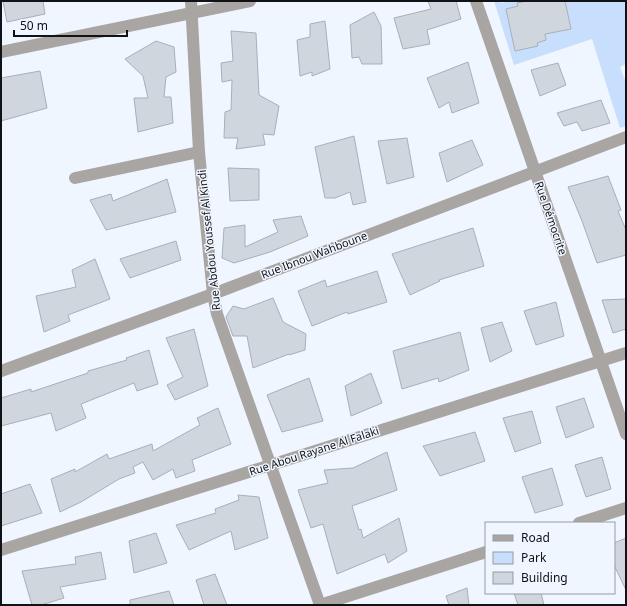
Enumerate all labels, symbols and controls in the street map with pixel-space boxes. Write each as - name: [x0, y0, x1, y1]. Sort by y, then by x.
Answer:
- scale bar: [14, 12, 127, 38]
- text: 50 m: [20, 17, 48, 34]
- street label: Rue Abdou Youssef Al Kindi: [194, 169, 223, 311]
- street label: Rue Démocrite: [532, 179, 571, 257]
- street label: Rue Ibnou Wahboune: [259, 227, 369, 282]
- street label: Rue Abou Rayane Al Falaki: [247, 422, 381, 479]
- legend: [485, 522, 615, 594]
- text: Road: [521, 529, 550, 546]
- text: Park: [521, 549, 547, 566]
- text: Building: [521, 569, 568, 586]

